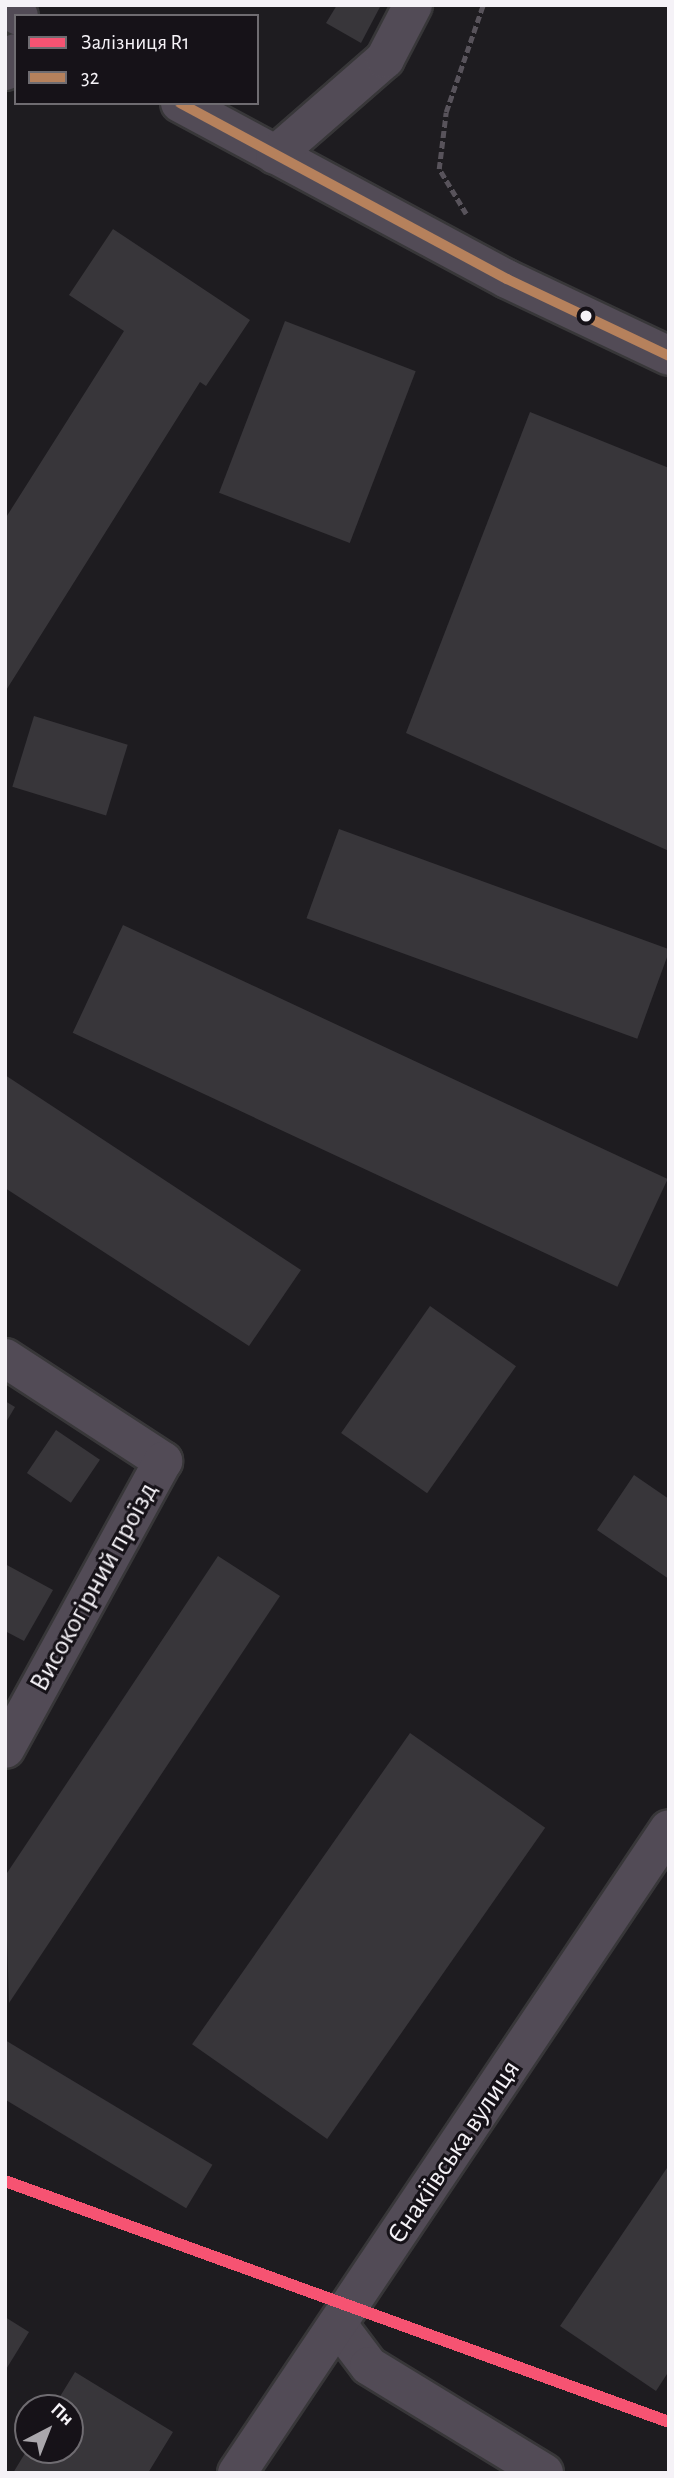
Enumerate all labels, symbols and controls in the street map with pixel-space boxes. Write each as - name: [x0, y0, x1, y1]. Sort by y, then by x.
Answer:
- legend: [14, 14, 259, 105]
- text: Залізниця R1: [81, 32, 189, 53]
- text: 32: [81, 67, 99, 88]
- unlabelled marker: [579, 309, 593, 323]
- street label: Високогірний проїзд: [23, 1477, 165, 1697]
- street label: Єнакіївська вулиця: [380, 2054, 528, 2250]
- north arrow: [14, 2394, 84, 2464]
- text: Пн: [47, 2400, 77, 2429]

